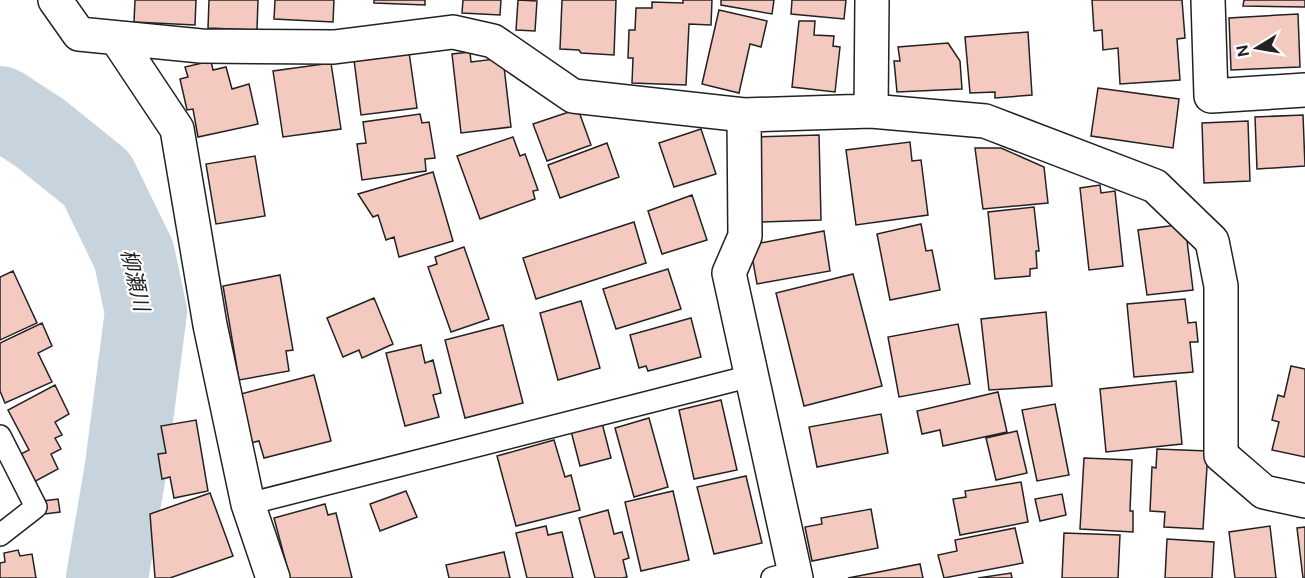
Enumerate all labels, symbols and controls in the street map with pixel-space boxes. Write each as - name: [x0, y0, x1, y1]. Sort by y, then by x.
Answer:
- north arrow: [1227, 18, 1287, 78]
- text: N: [1231, 43, 1254, 58]
- water label: 柳瀬川: [114, 246, 156, 316]

